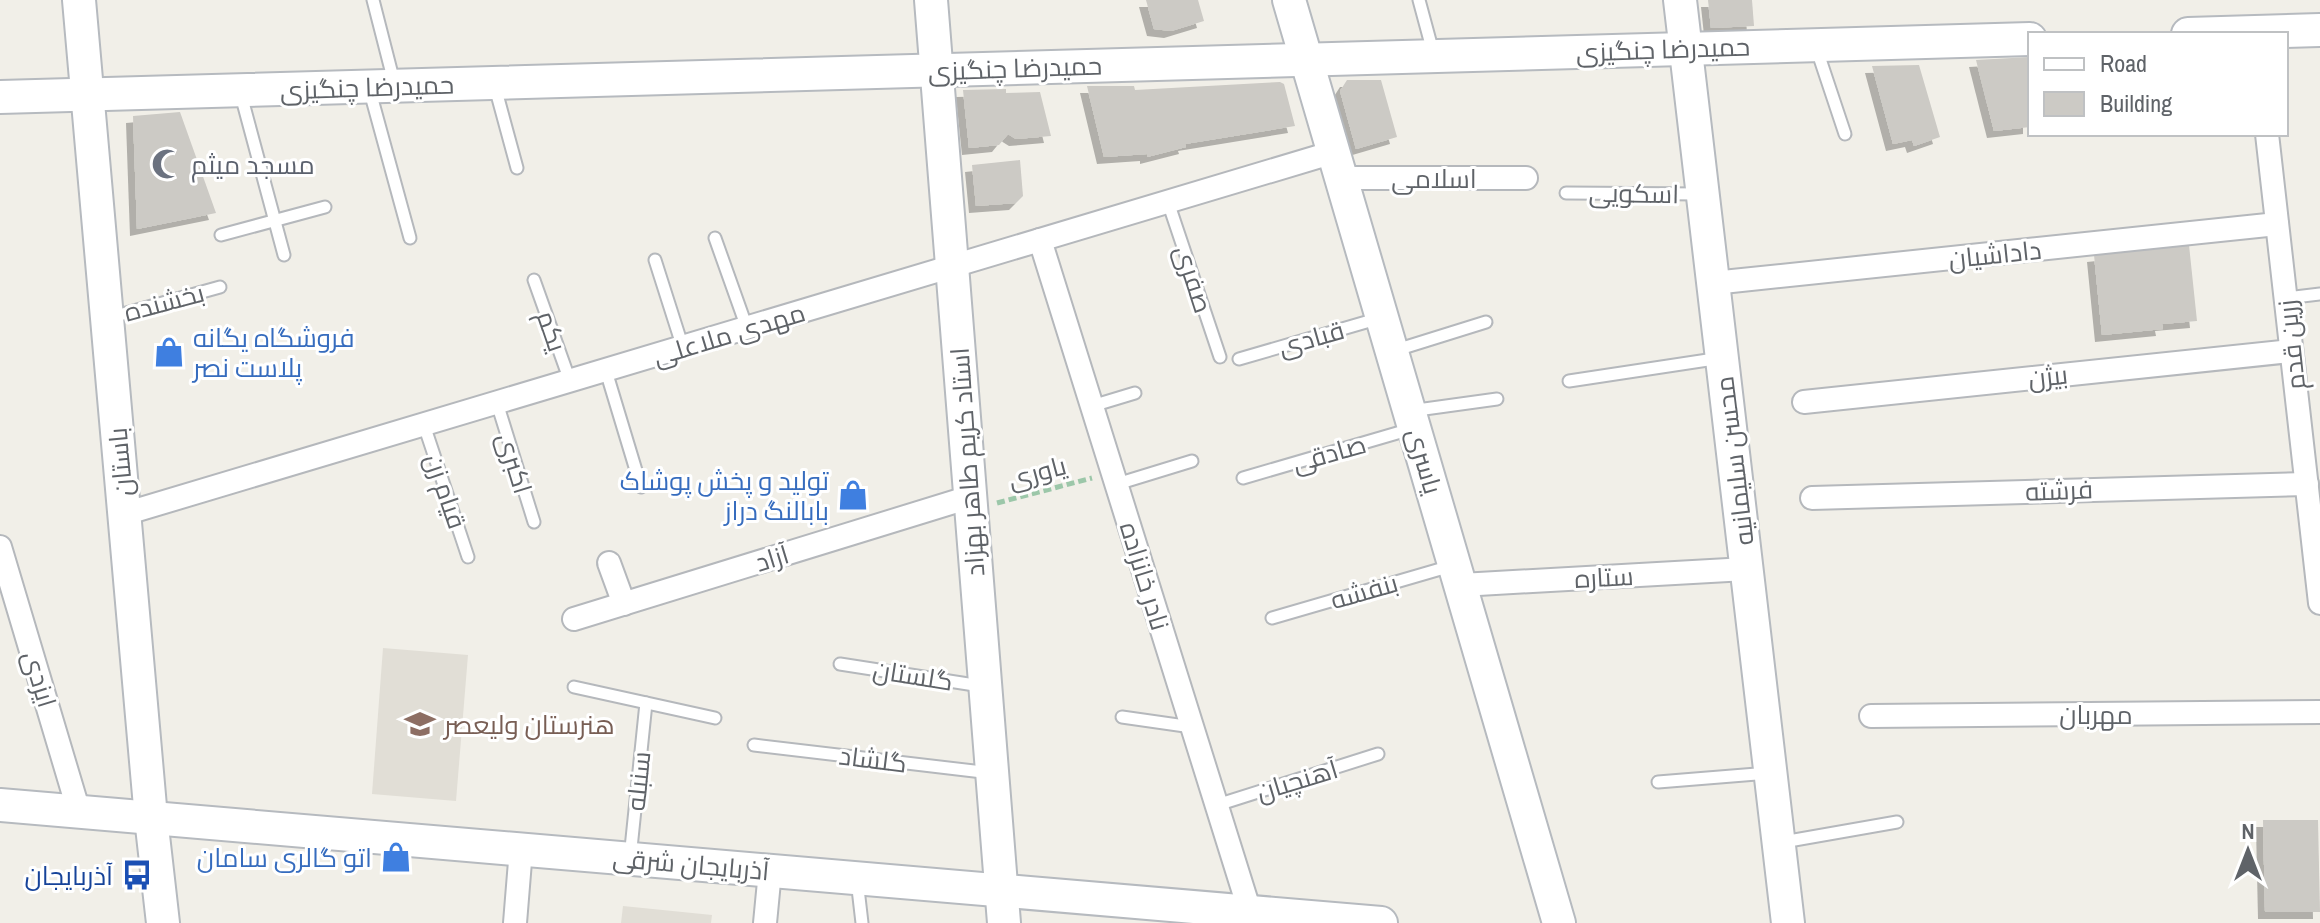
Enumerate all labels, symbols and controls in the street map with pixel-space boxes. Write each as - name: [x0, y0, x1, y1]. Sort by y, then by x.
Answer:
- street label: حمیدرضا چنگیزی: [1575, 28, 1751, 70]
- legend: [2028, 32, 2288, 136]
- street label: حمیدرضا چنگیزی: [927, 47, 1103, 89]
- text: Road: [2100, 47, 2147, 79]
- street label: حمیدرضا چنگیزی: [279, 66, 455, 108]
- text: Building: [2100, 87, 2172, 119]
- mosque icon: مسجد میثم: [150, 147, 184, 181]
- place label: مسجد میثم: [191, 147, 315, 183]
- street label: اسلامی: [1391, 161, 1477, 196]
- street label: اسکویی: [1588, 175, 1680, 211]
- street label: داداشیان: [1947, 232, 2043, 276]
- street label: صفری: [1167, 241, 1221, 317]
- street label: بخشنده: [120, 275, 208, 329]
- street label: مهدی ملاعلی: [649, 294, 809, 374]
- street label: زرین قدم: [2269, 298, 2314, 392]
- street label: یکم: [528, 306, 575, 357]
- street label: قبادی: [1274, 312, 1348, 364]
- place label: فروشگاه یگانه پلاست نصر: [191, 320, 354, 385]
- shop icon: فروشگاه یگانه پلاست نصر: [152, 335, 186, 369]
- street label: استاد کریم طاهر بهزاد: [942, 346, 993, 578]
- street label: بیژن: [2026, 357, 2070, 395]
- street label: محسن سلیمانیه: [1706, 374, 1762, 548]
- street label: یاسری: [1399, 424, 1451, 498]
- street label: باستان: [100, 426, 140, 498]
- street label: صادقی: [1288, 426, 1370, 480]
- street label: اکبری: [489, 428, 541, 498]
- street label: یاوری: [1004, 447, 1070, 497]
- street label: قیام زن: [416, 449, 475, 534]
- place label: تولید و پخش پوشاک بابالنگ دراز: [620, 463, 829, 528]
- street label: فرشته: [2025, 471, 2093, 509]
- shop icon: تولید و پخش پوشاک بابالنگ دراز: [836, 478, 870, 512]
- street label: نادر خانزاده: [1112, 518, 1178, 634]
- street label: آزاد: [751, 536, 793, 580]
- street label: ستاره: [1574, 558, 1634, 596]
- street label: بنفشه: [1326, 565, 1402, 617]
- street label: ایزدی: [15, 646, 65, 712]
- street label: گلستان: [870, 651, 956, 699]
- street label: مهربان: [2059, 697, 2133, 732]
- school or university icon: هنرستان ولیعصر: [403, 707, 437, 741]
- place label: هنرستان ولیعصر: [442, 707, 615, 742]
- street label: گلشاد: [837, 737, 909, 781]
- street label: سنبله: [617, 749, 659, 813]
- street label: آهنچیان: [1252, 751, 1342, 809]
- north arrow: [2208, 811, 2288, 891]
- text: N: [2241, 816, 2255, 846]
- place label: اتو گالری سامان: [197, 840, 372, 875]
- shop icon: اتو گالری سامان: [379, 840, 413, 874]
- street label: آذربایجان شرقی: [611, 840, 771, 888]
- place label: آذربایجان: [24, 858, 113, 893]
- bus stop icon: آذربایجان: [120, 858, 154, 892]

